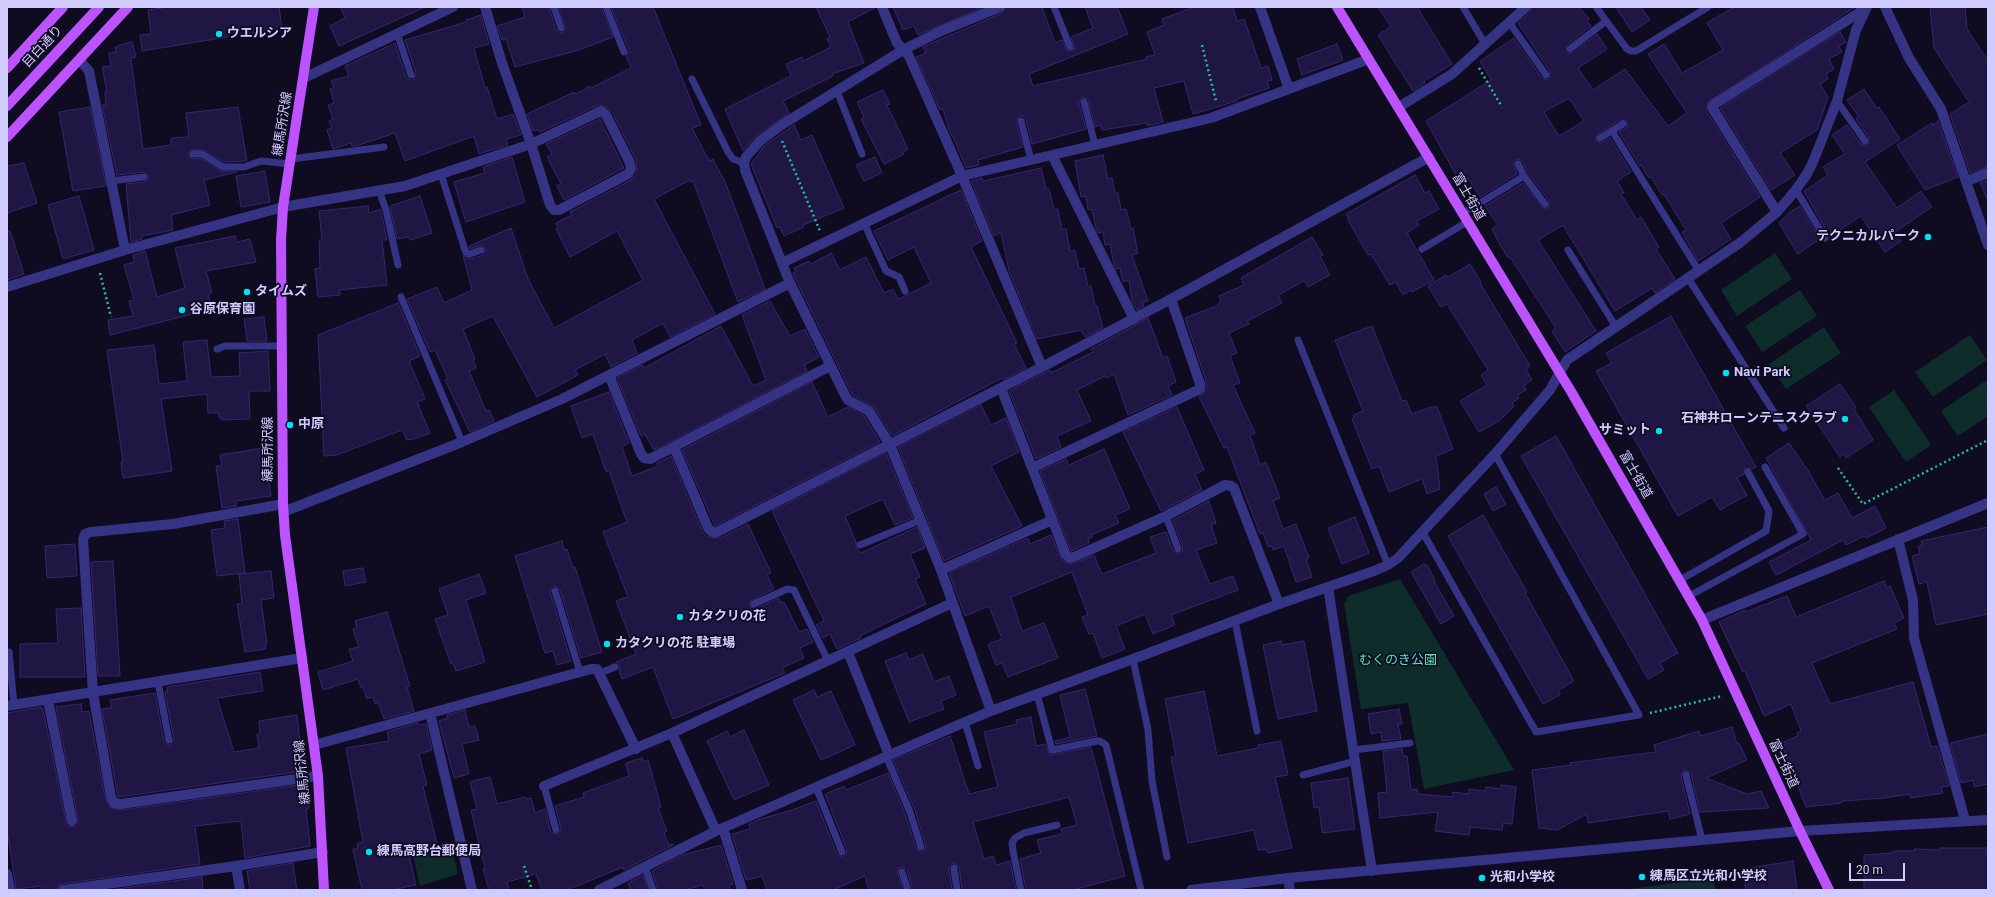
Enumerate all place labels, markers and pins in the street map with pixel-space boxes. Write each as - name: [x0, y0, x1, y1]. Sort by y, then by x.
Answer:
- place label: ウエルシア: [227, 26, 292, 42]
- marker: ウエルシア: [214, 29, 224, 39]
- place label: テクニカルパーク: [1816, 229, 1920, 245]
- marker: テクニカルパーク: [1923, 232, 1933, 242]
- place label: タイムズ: [255, 284, 307, 300]
- marker: タイムズ: [242, 287, 252, 297]
- place label: 谷原保育園: [190, 302, 255, 318]
- marker: 谷原保育園: [177, 305, 187, 315]
- place label: Navi Park: [1734, 365, 1790, 381]
- marker: Navi Park: [1721, 368, 1731, 378]
- place label: 石神井ローンテニスクラブ: [1681, 411, 1837, 427]
- marker: 石神井ローンテニスクラブ: [1840, 414, 1850, 424]
- place label: 中原: [298, 417, 324, 433]
- marker: 中原: [285, 420, 295, 430]
- place label: サミット: [1599, 423, 1651, 439]
- marker: サミット: [1654, 426, 1664, 436]
- place label: カタクリの花: [688, 609, 766, 625]
- marker: カタクリの花: [675, 612, 685, 622]
- place label: カタクリの花 駐車場: [615, 636, 735, 652]
- marker: カタクリの花 駐車場: [602, 639, 612, 649]
- place label: 練馬高野台郵便局: [377, 844, 481, 860]
- marker: 練馬高野台郵便局: [364, 847, 374, 857]
- place label: 練馬区立光和小学校: [1650, 869, 1767, 885]
- place label: 光和小学校: [1490, 870, 1555, 886]
- marker: 練馬区立光和小学校: [1637, 872, 1647, 882]
- marker: 光和小学校: [1477, 873, 1487, 883]

